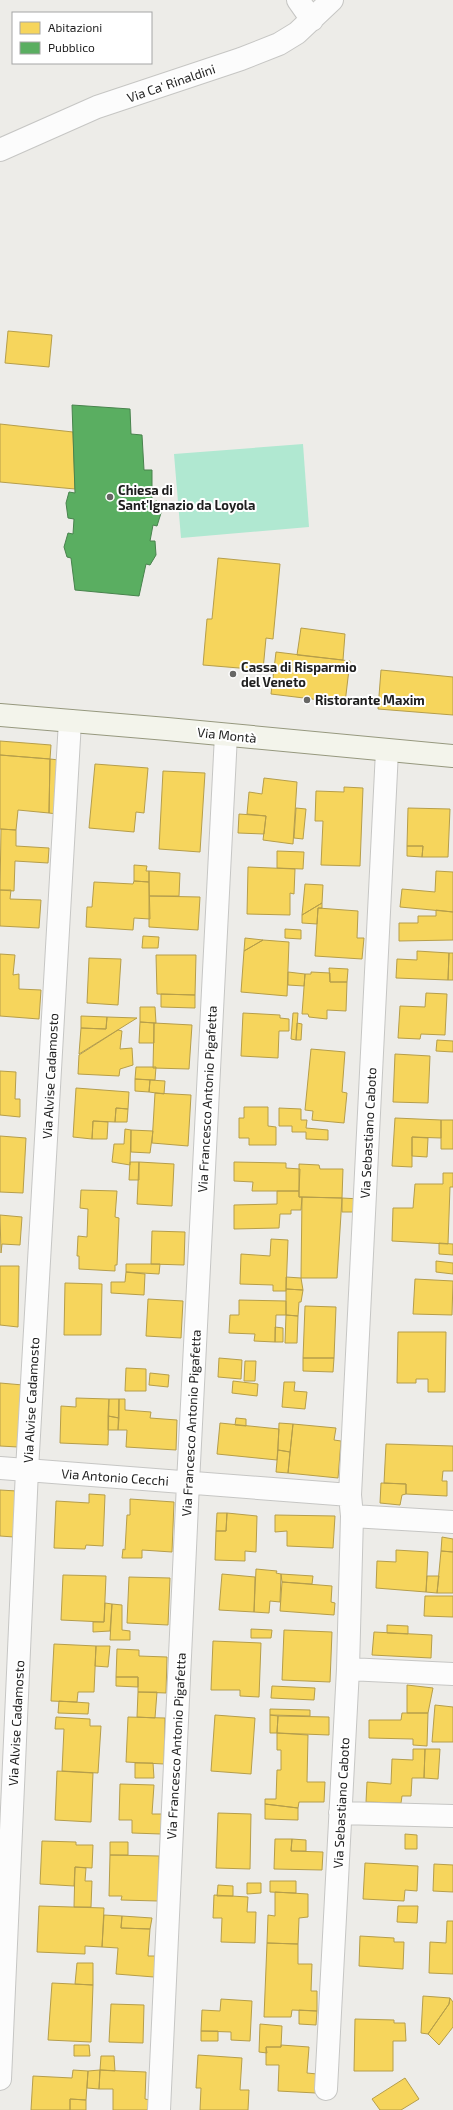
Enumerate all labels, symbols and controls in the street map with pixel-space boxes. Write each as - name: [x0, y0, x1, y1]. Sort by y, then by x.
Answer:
- legend: [12, 12, 152, 64]
- text: Abitazioni: [48, 20, 102, 34]
- text: Pubblico: [48, 40, 95, 54]
- street label: Via Ca' Rinaldini: [125, 60, 217, 106]
- place label: Chiesa di Sant'Ignazio da Loyola: [118, 482, 255, 513]
- marker: Chiesa di Sant'Ignazio da Loyola: [105, 492, 115, 502]
- place label: Cassa di Risparmio del Veneto: [241, 659, 357, 690]
- marker: Cassa di Risparmio del Veneto: [228, 669, 238, 679]
- place label: Ristorante Maxim: [315, 692, 425, 708]
- marker: Ristorante Maxim: [302, 695, 312, 705]
- street label: Via Montà: [197, 724, 257, 746]
- street label: Via Francesco Antonio Pigafetta: [194, 1005, 220, 1193]
- street label: Via Alvise Cadamosto: [39, 1013, 61, 1139]
- street label: Via Sebastiano Caboto: [357, 1067, 379, 1199]
- street label: Via Francesco Antonio Pigafetta: [178, 1329, 204, 1517]
- street label: Via Alvise Cadamosto: [20, 1337, 42, 1463]
- street label: Via Antonio Cecchi: [61, 1465, 169, 1489]
- street label: Via Francesco Antonio Pigafetta: [163, 1652, 189, 1840]
- street label: Via Alvise Cadamosto: [5, 1660, 27, 1786]
- street label: Via Sebastiano Caboto: [330, 1737, 352, 1869]

